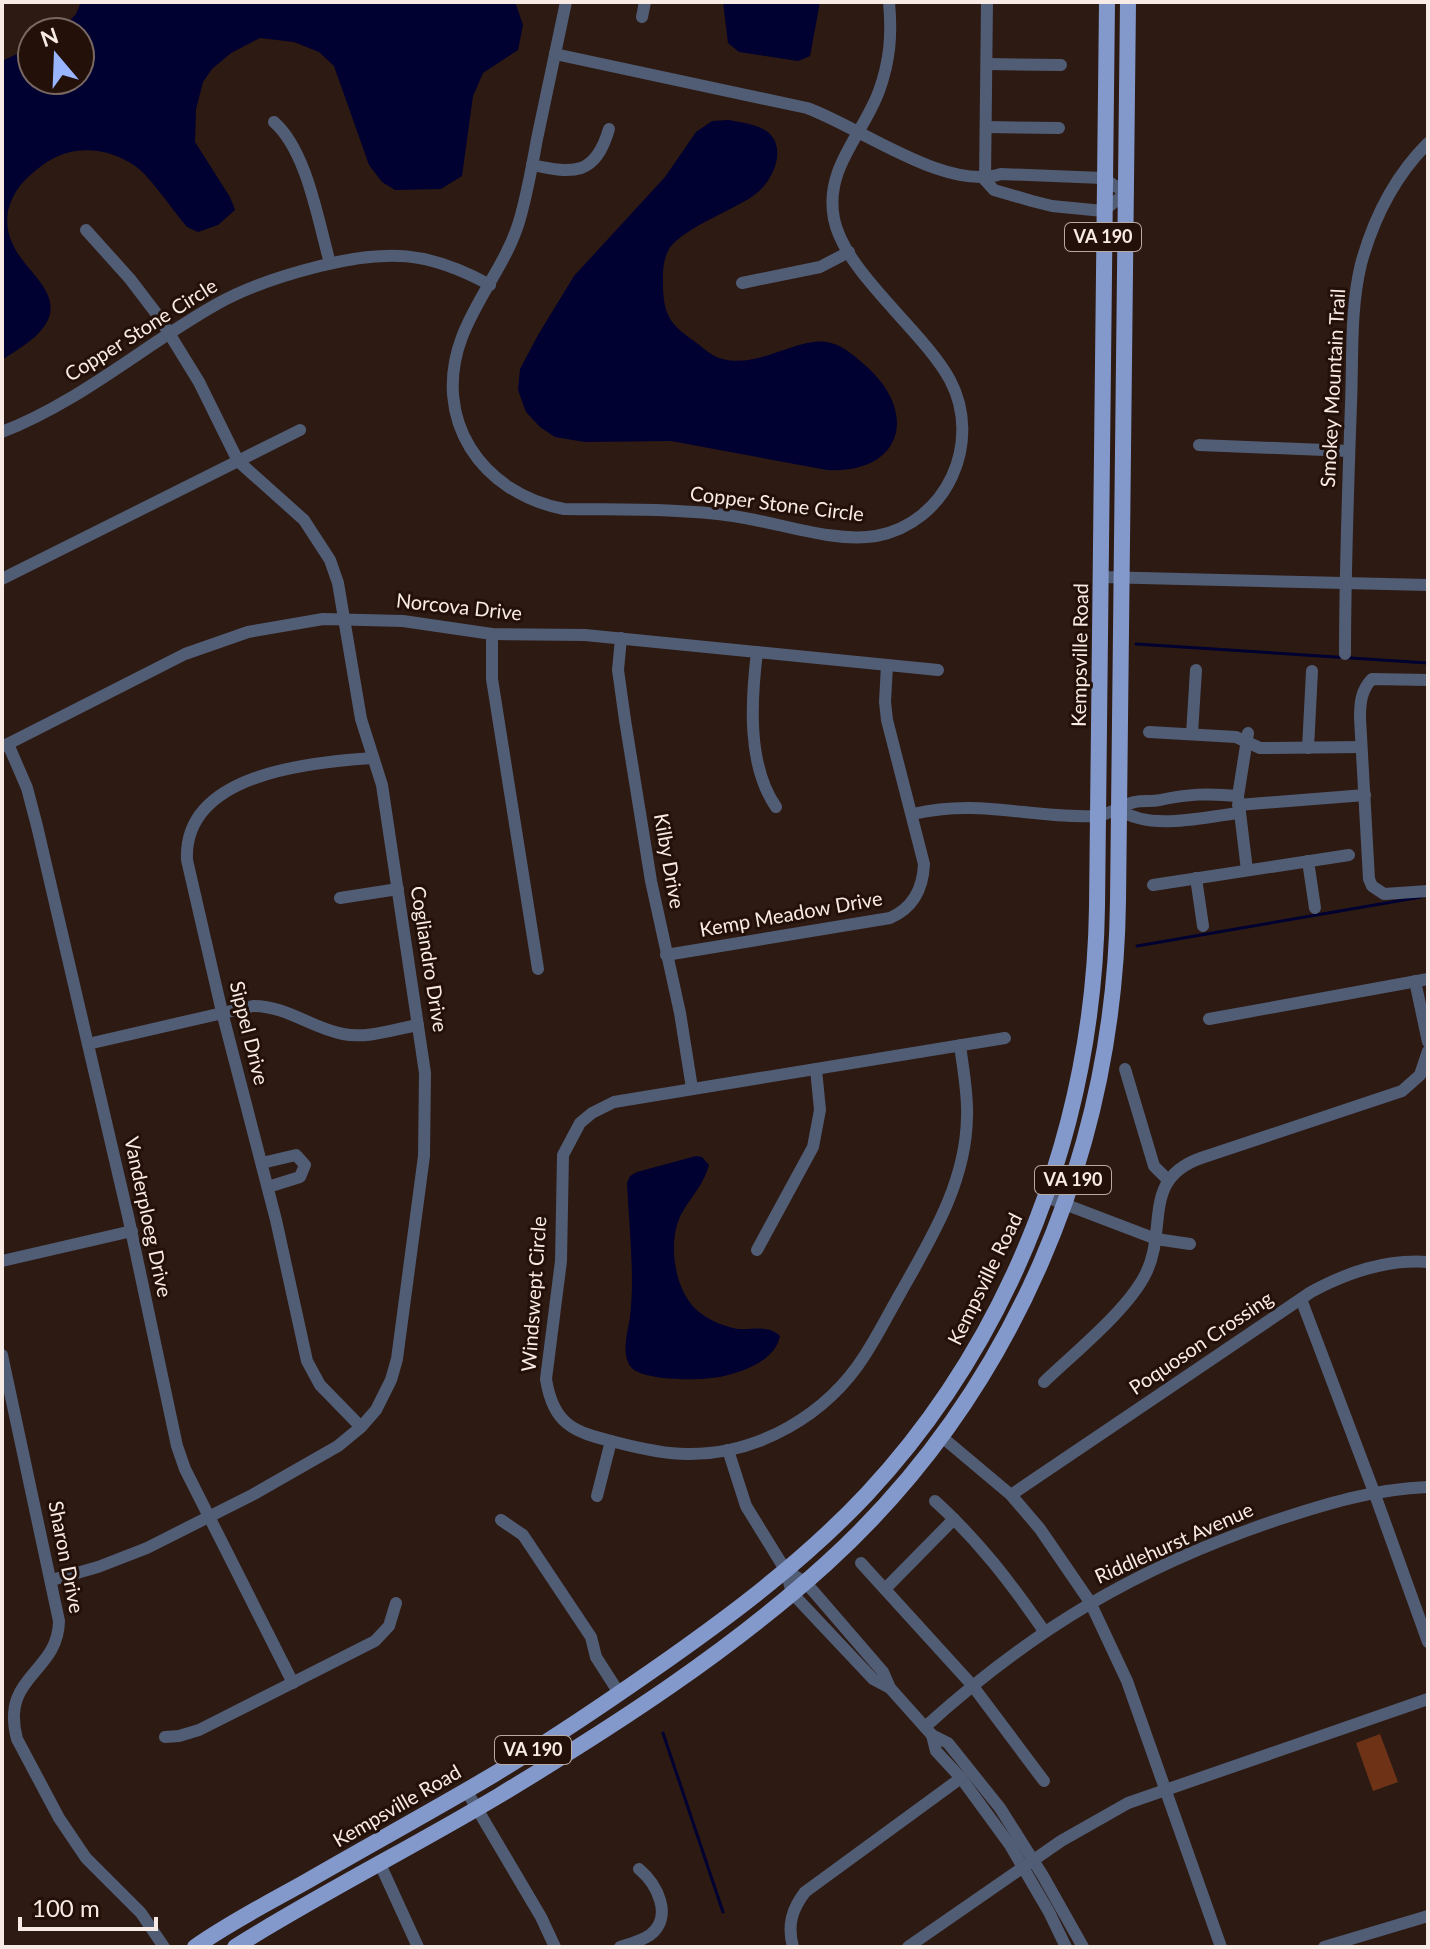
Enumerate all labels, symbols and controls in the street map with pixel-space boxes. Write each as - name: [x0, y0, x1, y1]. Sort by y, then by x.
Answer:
- north arrow: [16, 16, 96, 96]
- text: N: [37, 21, 62, 52]
- road number: VA 190: [1065, 223, 1141, 251]
- street label: Copper Stone Circle: [60, 273, 221, 386]
- street label: Smokey Mountain Trail: [1315, 288, 1349, 488]
- street label: Copper Stone Circle: [689, 480, 865, 526]
- street label: Kempsville Road: [1066, 583, 1092, 727]
- street label: Norcova Drive: [395, 587, 523, 625]
- street label: Kilby Drive: [650, 811, 690, 910]
- street label: Cogliandro Drive: [407, 884, 453, 1034]
- street label: Kemp Meadow Drive: [698, 885, 884, 941]
- street label: Sippel Drive: [225, 978, 274, 1087]
- street label: Vanderploeg Drive: [120, 1134, 178, 1299]
- road number: VA 190: [1035, 1166, 1111, 1194]
- street label: Kempsville Road: [942, 1209, 1026, 1348]
- street label: Windswept Circle: [516, 1215, 550, 1372]
- street label: Poquoson Crossing: [1124, 1285, 1277, 1399]
- street label: Riddlehurst Avenue: [1091, 1496, 1257, 1588]
- street label: Sharon Drive: [44, 1499, 90, 1615]
- road number: VA 190: [495, 1736, 571, 1764]
- street label: Kempsville Road: [328, 1759, 465, 1851]
- scale bar: [20, 1881, 156, 1931]
- text: 100 m: [32, 1893, 100, 1922]

